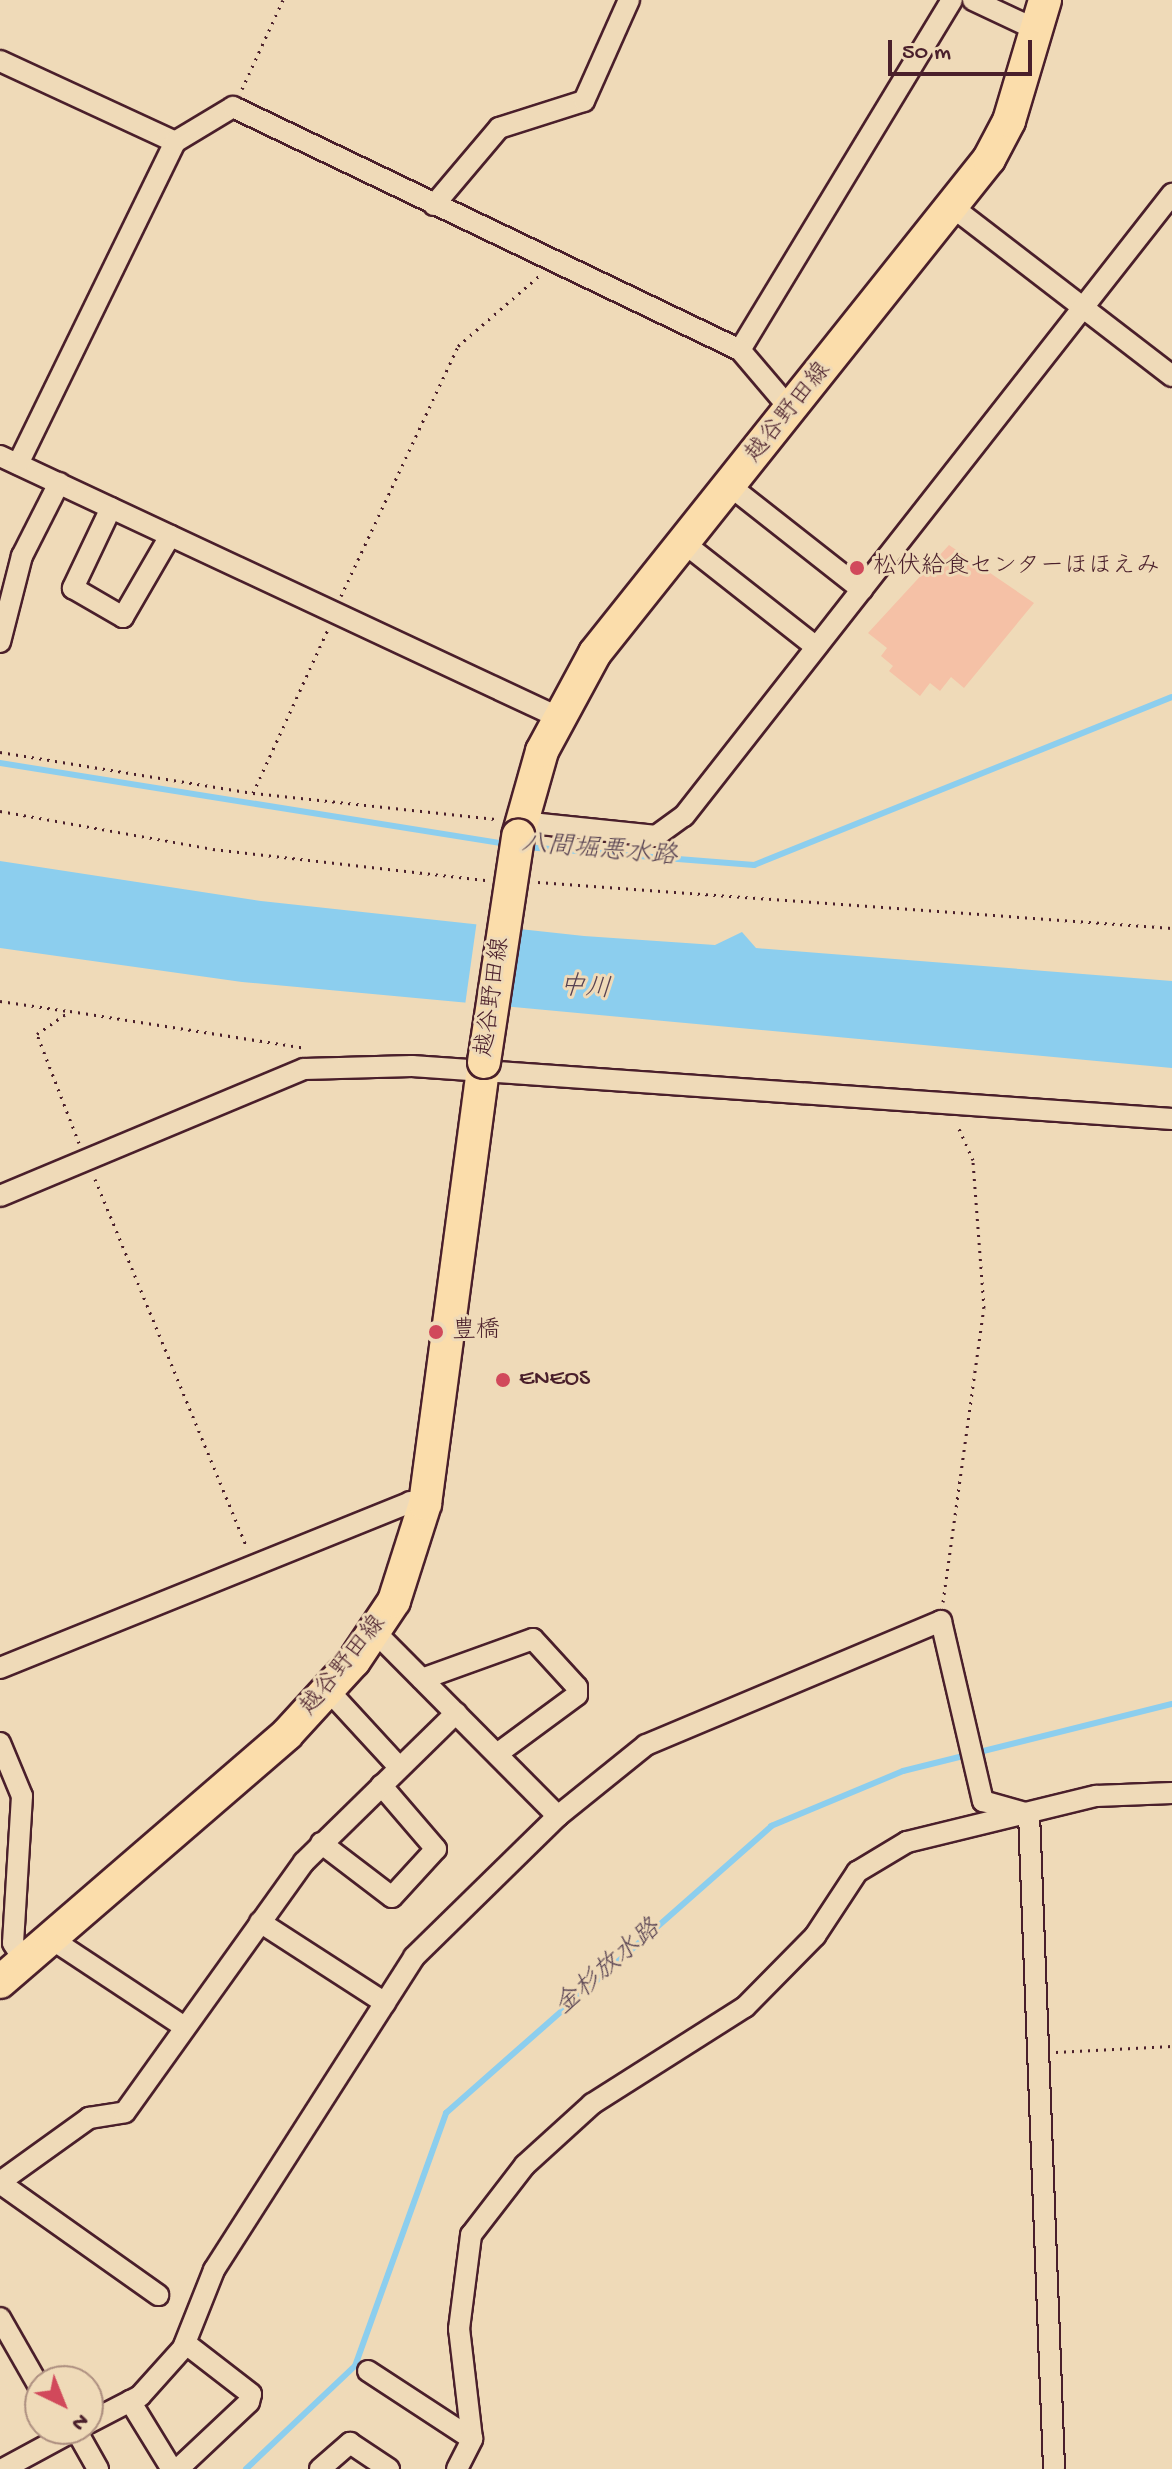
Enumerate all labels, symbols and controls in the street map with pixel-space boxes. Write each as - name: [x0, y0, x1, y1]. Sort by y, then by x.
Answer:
- scale bar: [892, 24, 1036, 74]
- text: 50 m: [902, 39, 951, 68]
- street label: 越谷野田線: [740, 357, 838, 469]
- place label: 松伏給食センターほほえみ: [873, 554, 1161, 582]
- marker: 松伏給食センターほほえみ: [848, 559, 866, 577]
- water label: 八間堀悪水路: [520, 830, 678, 874]
- street label: 越谷野田線: [471, 936, 517, 1058]
- water label: 中川: [558, 973, 612, 1007]
- place label: 豊橋: [452, 1318, 500, 1346]
- marker: 豊橋: [427, 1323, 445, 1341]
- place label: ENEOS: [519, 1366, 590, 1394]
- marker: ENEOS: [494, 1371, 512, 1389]
- street label: 越谷野田線: [295, 1610, 393, 1722]
- water label: 金杉放水路: [550, 1915, 668, 2023]
- north arrow: [24, 2365, 104, 2445]
- text: N: [65, 2407, 93, 2435]

